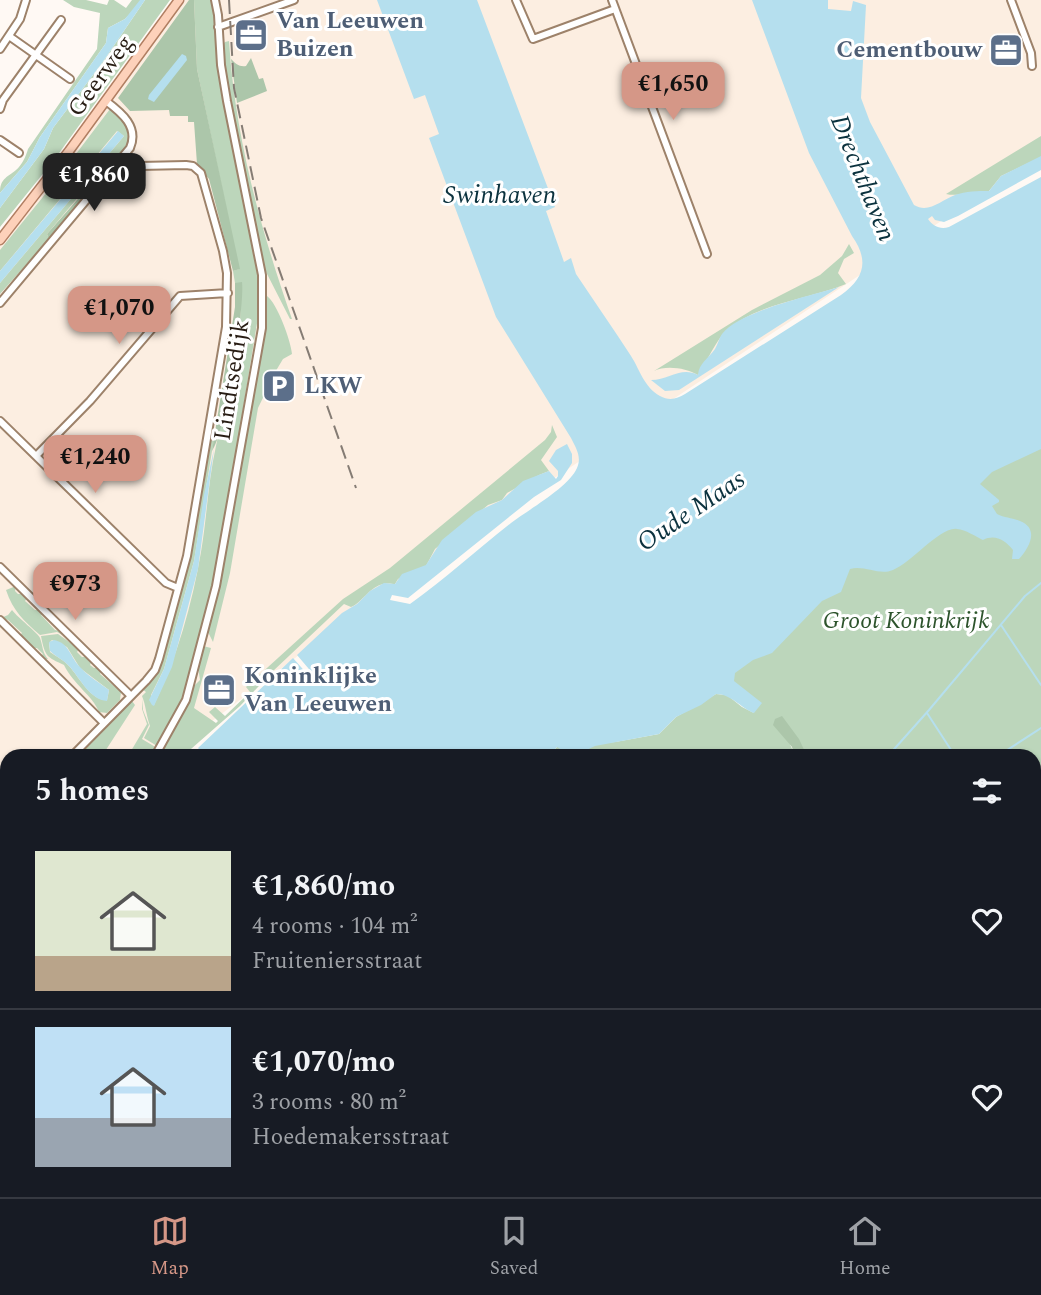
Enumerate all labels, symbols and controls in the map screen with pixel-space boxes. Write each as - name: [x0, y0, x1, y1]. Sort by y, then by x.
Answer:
- place label: Van Leeuwen Buizen: [276, 3, 424, 67]
- office icon: Van Leeuwen Buizen: [232, 16, 270, 54]
- street label: Geerweg: [59, 27, 143, 125]
- office icon: Cementbouw: [987, 31, 1025, 69]
- place label: Cementbouw: [836, 32, 984, 68]
- pin: €1,650: [616, 62, 730, 122]
- text: €1,650: [638, 67, 708, 102]
- water label: Drechthaven: [819, 108, 907, 248]
- pin: €1,860: [37, 154, 151, 213]
- text: €1,860: [59, 158, 129, 193]
- water label: Swinhaven: [443, 175, 557, 215]
- pin: €1,070: [62, 286, 176, 346]
- text: €1,070: [84, 291, 154, 326]
- street label: Lindtsedijk: [205, 317, 259, 443]
- parking icon: LKW: [260, 367, 298, 405]
- place label: LKW: [304, 368, 362, 404]
- pin: €1,240: [38, 435, 152, 495]
- text: €1,240: [60, 440, 130, 475]
- water label: Oude Maas: [629, 460, 753, 562]
- pin: €973: [34, 562, 116, 622]
- text: €973: [49, 567, 101, 602]
- park label: Groot Koninkrijk: [823, 603, 989, 639]
- place label: Koninklijke Van Leeuwen: [244, 658, 392, 722]
- office icon: Koninklijke Van Leeuwen: [200, 671, 238, 709]
- text: 5 homes: [35, 768, 149, 814]
- icon: filters: [968, 772, 1006, 810]
- text: €1,860/mo: [252, 863, 395, 909]
- icon: home: [91, 879, 175, 963]
- icon: heart: [968, 902, 1006, 940]
- text: 4 rooms · 104 m²: [252, 909, 418, 944]
- text: Fruiteniersstraat: [252, 944, 422, 979]
- text: €1,070/mo: [252, 1039, 395, 1085]
- icon: home: [91, 1055, 175, 1139]
- icon: heart: [968, 1078, 1006, 1116]
- text: 3 rooms · 80 m²: [252, 1085, 406, 1120]
- text: Hoedemakersstraat: [252, 1120, 450, 1155]
- tab: Map: [150, 1212, 189, 1283]
- tab: Saved: [490, 1212, 538, 1283]
- tab: Home: [839, 1212, 891, 1283]

